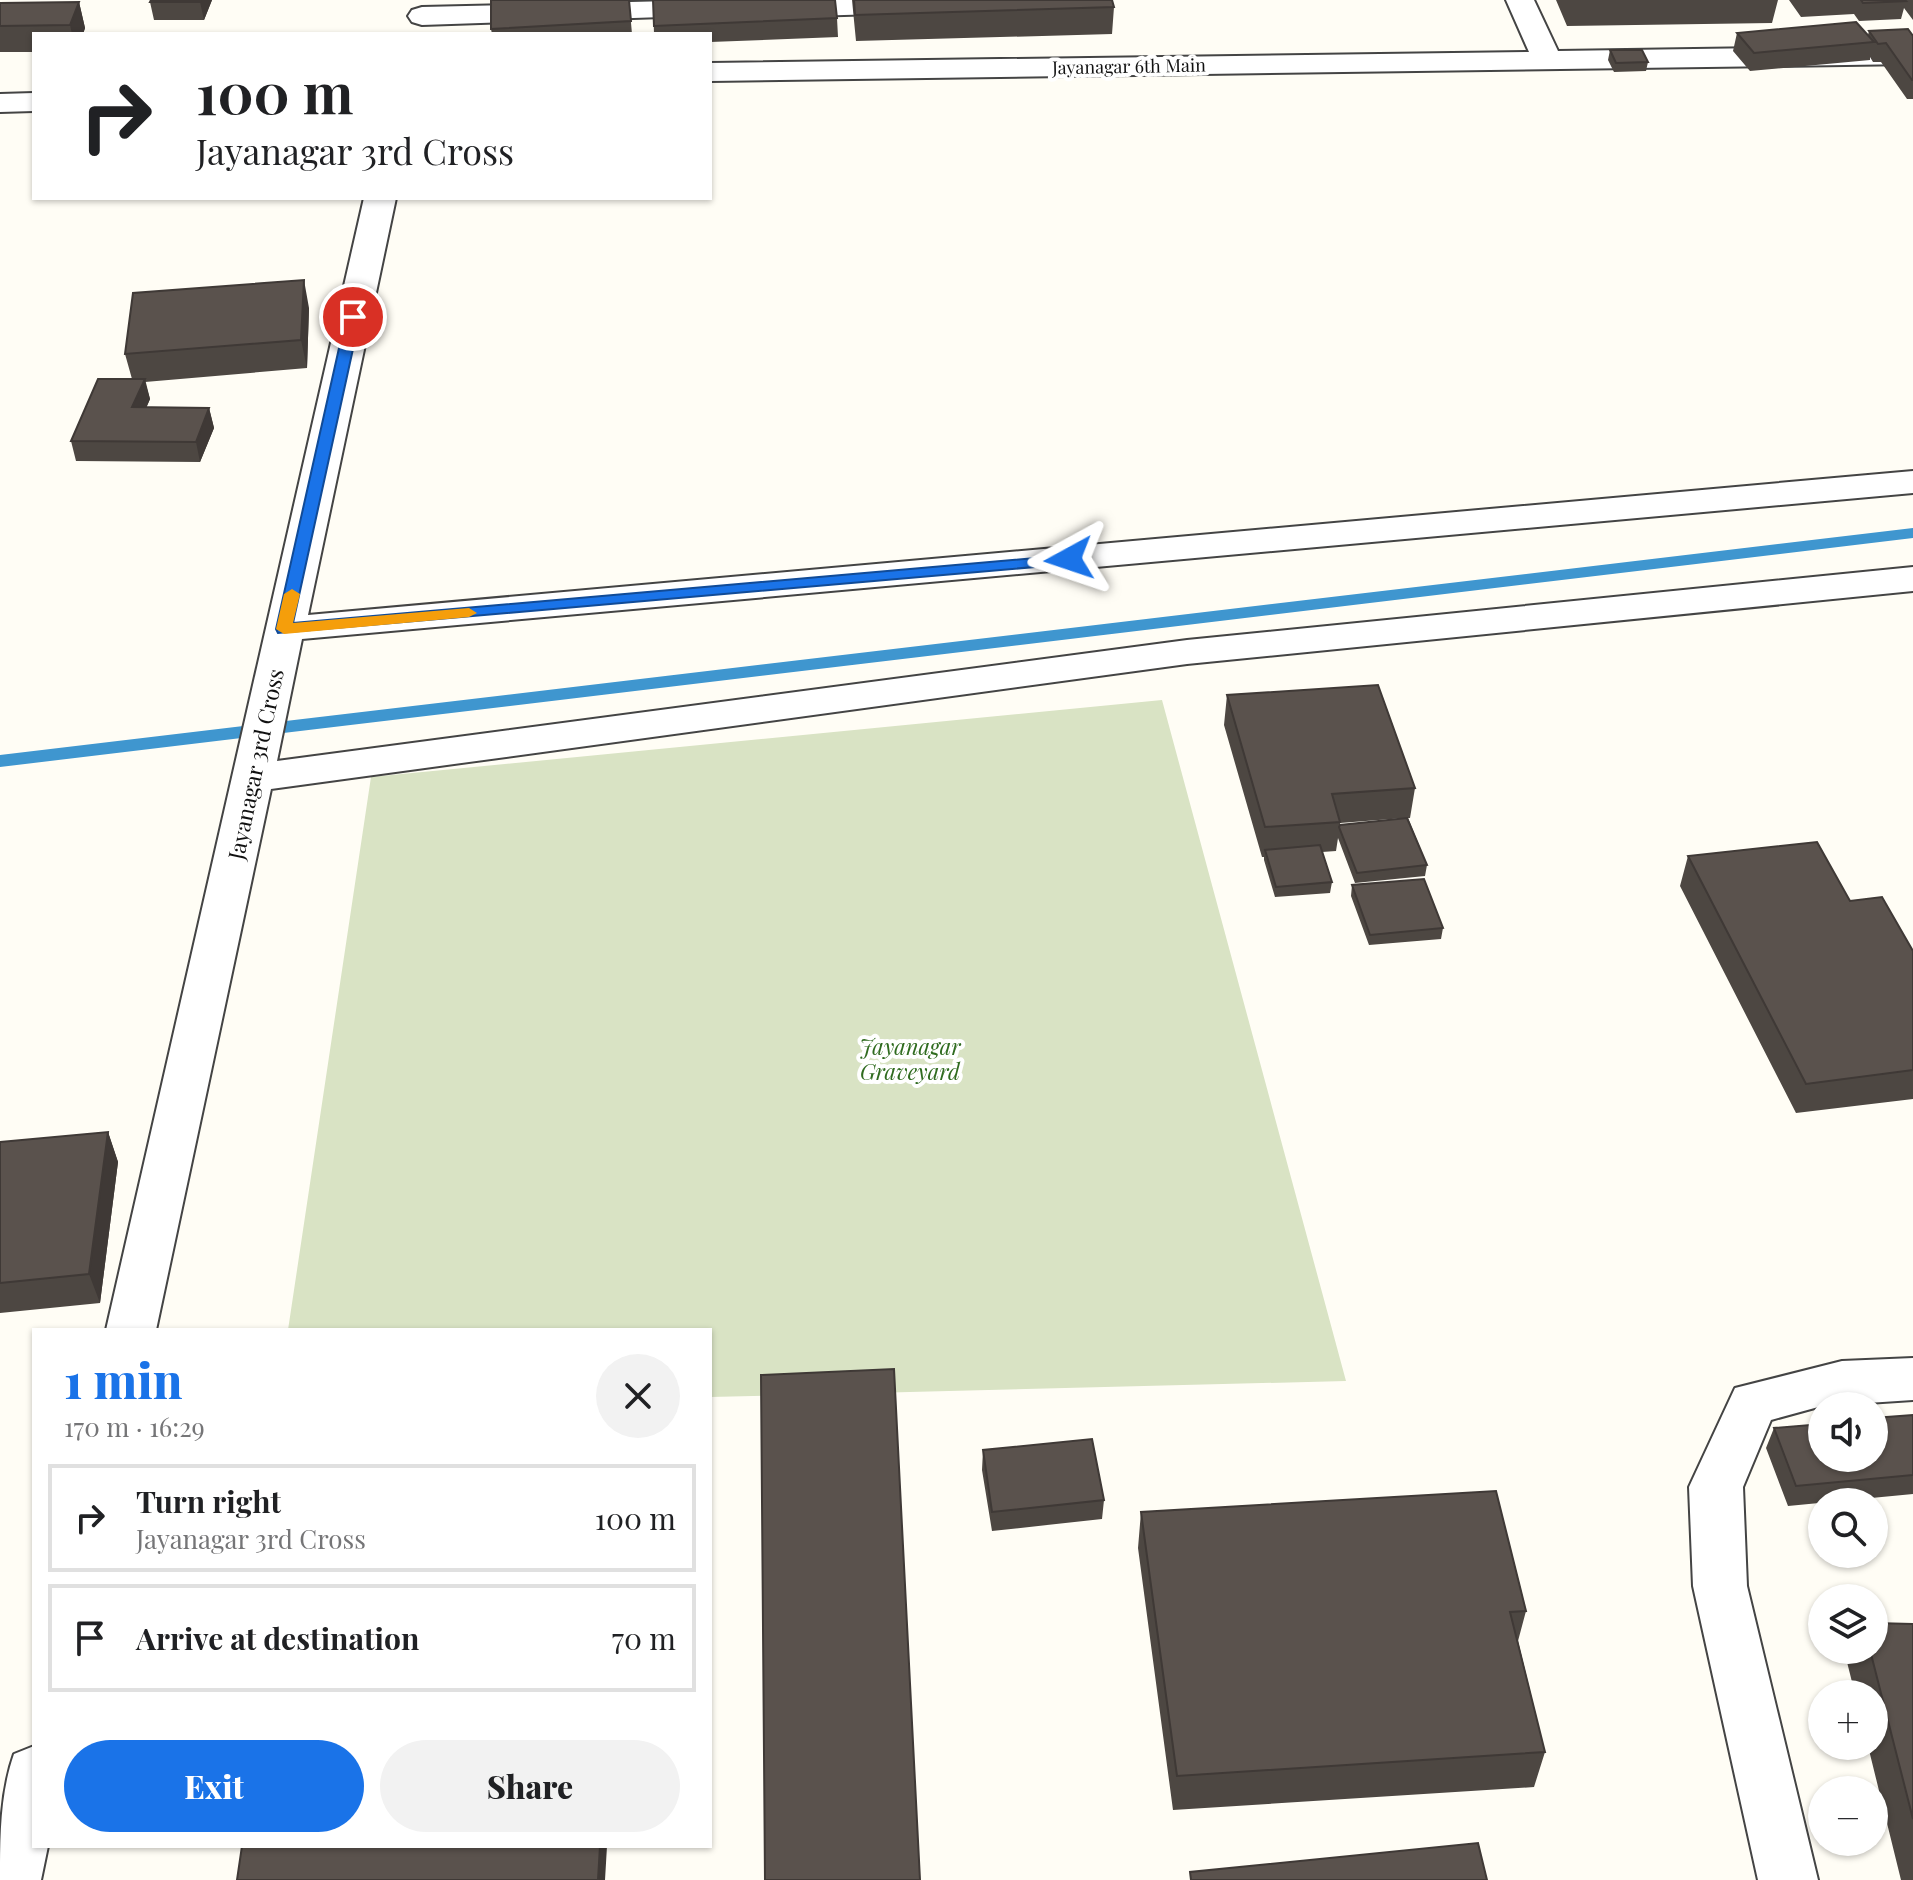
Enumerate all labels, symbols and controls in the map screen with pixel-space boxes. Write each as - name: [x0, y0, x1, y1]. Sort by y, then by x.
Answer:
- street label: Jayanagar 6th Main: [1051, 53, 1206, 79]
- text: 100 m: [196, 54, 353, 129]
- icon: right: [64, 64, 168, 168]
- text: Jayanagar 3rd Cross: [196, 126, 514, 174]
- pin: [319, 283, 387, 351]
- icon: arrive: [331, 295, 375, 339]
- position arrow: [1027, 517, 1111, 601]
- street label: Jayanagar 3rd Cross: [220, 666, 290, 863]
- park label: Jayanagar Graveyard: [859, 1031, 961, 1086]
- text: 1 min: [64, 1347, 182, 1411]
- button: close: [596, 1354, 680, 1438]
- map controls: [1808, 1392, 1888, 1856]
- button: sound: [1808, 1392, 1888, 1472]
- text: 170 m · 16:29: [64, 1409, 205, 1444]
- text: Turn right: [136, 1481, 281, 1521]
- button: search: [1808, 1488, 1888, 1568]
- icon: right: [68, 1496, 112, 1540]
- text: 100 m: [595, 1498, 676, 1538]
- text: Jayanagar 3rd Cross: [136, 1521, 366, 1556]
- button: layers: [1808, 1584, 1888, 1664]
- icon: arrive: [68, 1616, 112, 1660]
- text: Arrive at destination: [136, 1618, 419, 1658]
- text: 70 m: [612, 1618, 676, 1658]
- button: +: [1808, 1680, 1888, 1760]
- button: Exit: [64, 1740, 364, 1832]
- button: Share: [380, 1740, 680, 1832]
- button: −: [1808, 1776, 1888, 1856]

